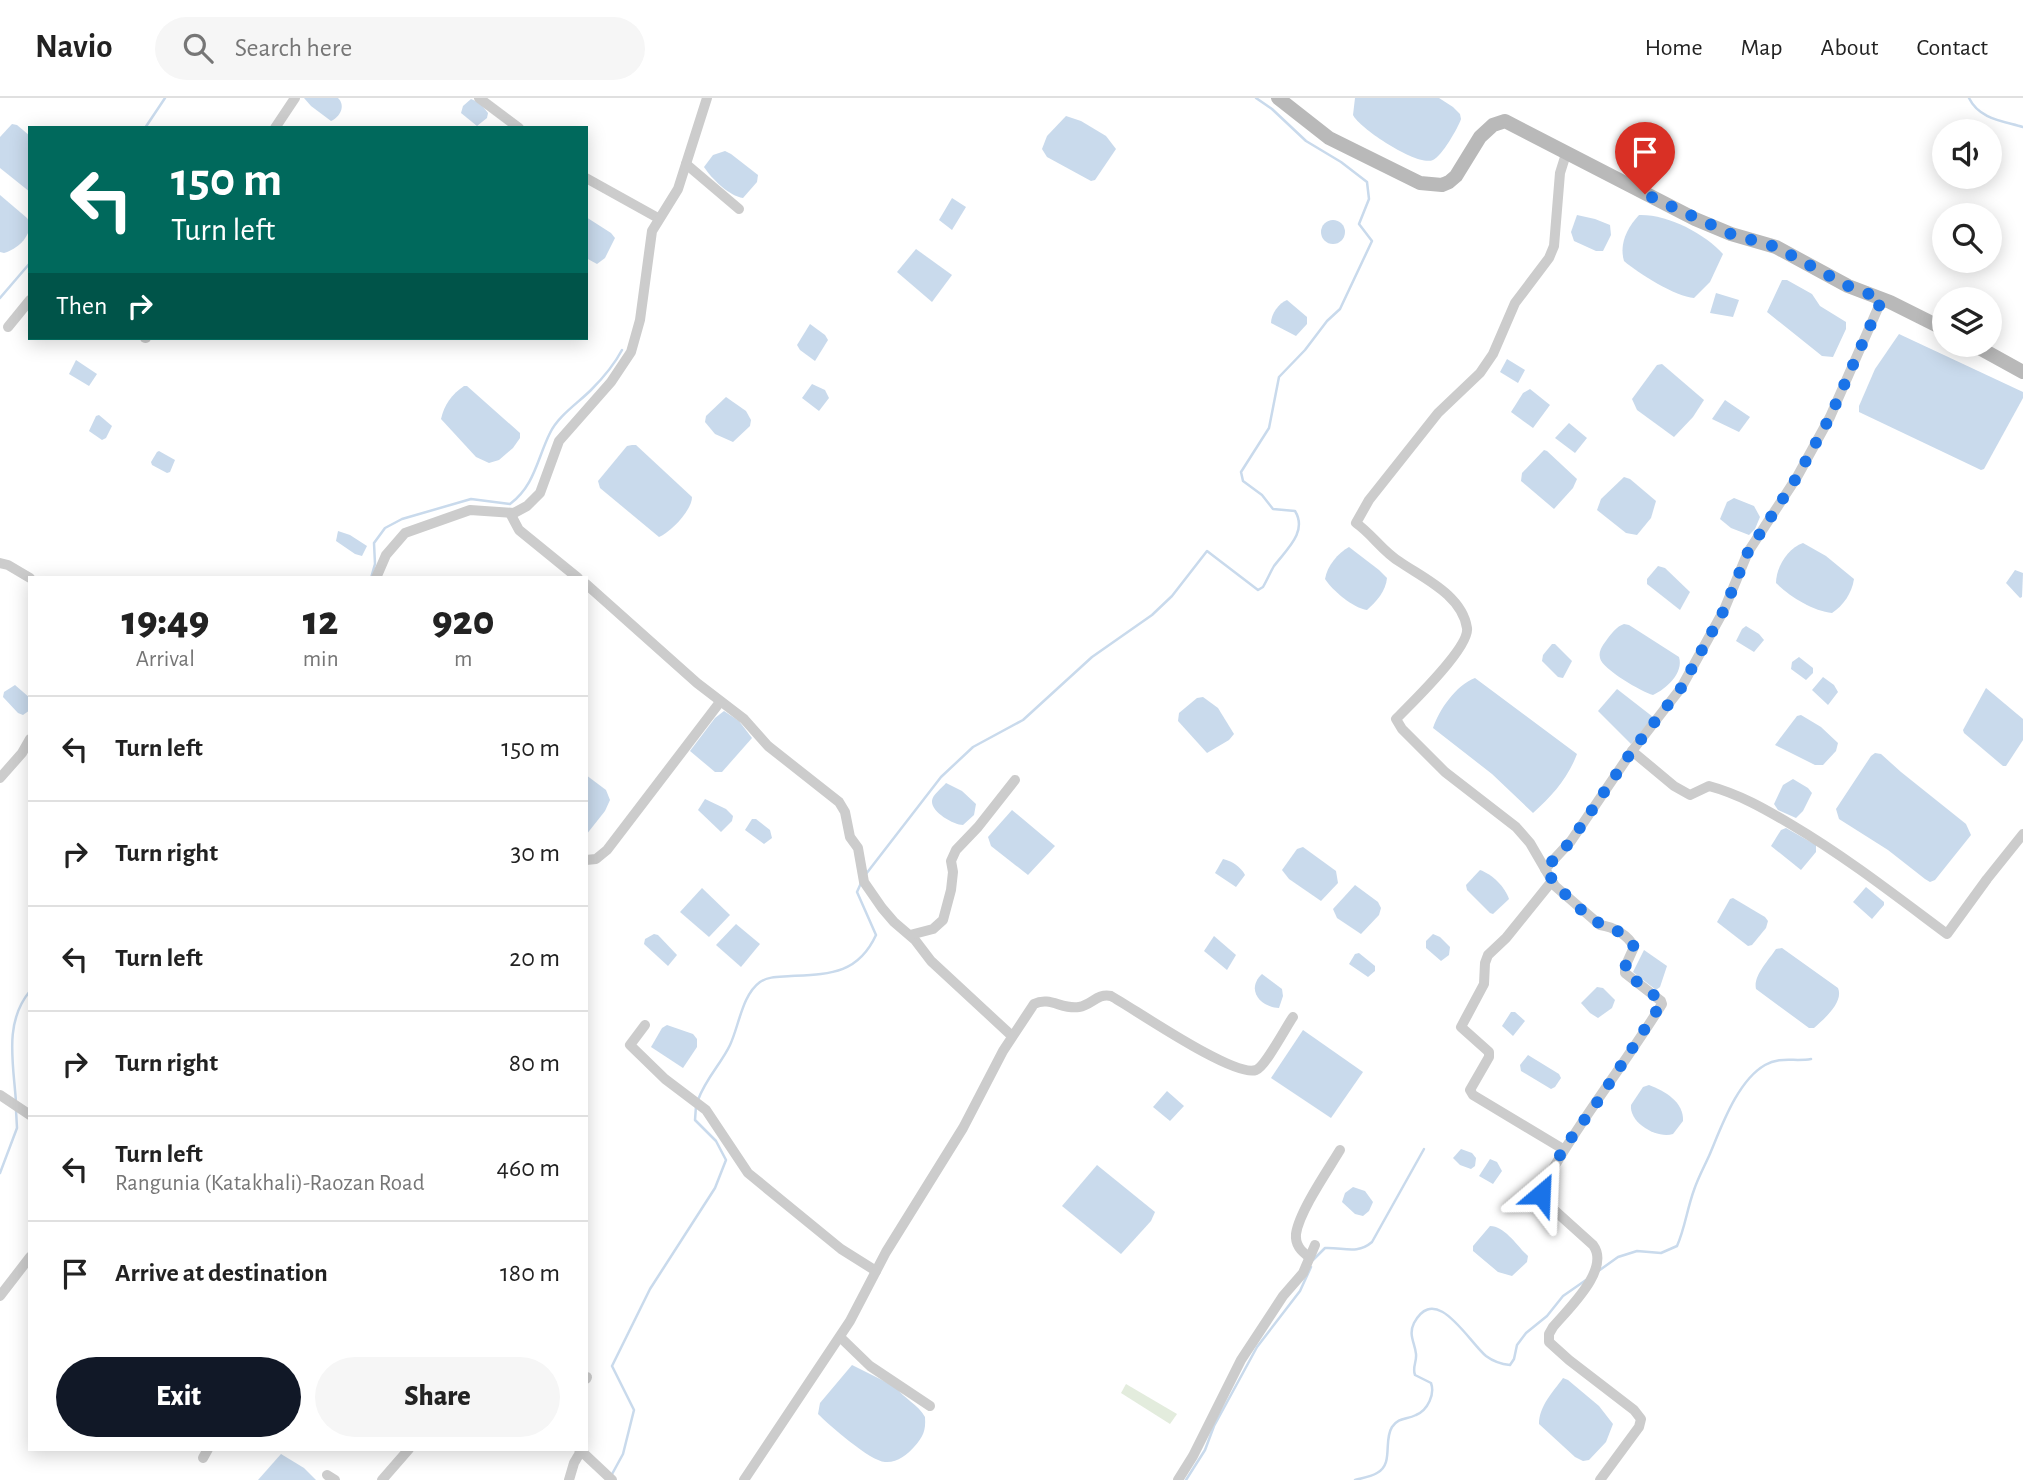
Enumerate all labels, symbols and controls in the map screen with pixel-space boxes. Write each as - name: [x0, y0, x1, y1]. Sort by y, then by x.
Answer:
- search box: [155, 17, 645, 80]
- icon: search: [179, 29, 217, 67]
- text: Navio: [35, 31, 113, 64]
- text: Search here: [235, 35, 352, 61]
- text: Home: [1645, 36, 1703, 60]
- text: Map: [1741, 36, 1783, 60]
- text: About: [1821, 36, 1878, 60]
- text: Contact: [1916, 36, 1988, 60]
- map controls: [1932, 119, 2002, 357]
- button: sound: [1932, 119, 2002, 189]
- pin: [1615, 122, 1675, 194]
- icon: arrive: [1626, 133, 1664, 171]
- icon: left: [56, 154, 147, 245]
- text: 150 m: [171, 156, 282, 205]
- button: search: [1932, 203, 2002, 273]
- text: Turn left: [171, 214, 275, 246]
- icon: right: [121, 287, 159, 325]
- button: layers: [1932, 287, 2002, 357]
- text: Then: [56, 293, 107, 319]
- text: 19:49: [122, 600, 209, 642]
- text: 12: [303, 600, 338, 642]
- text: 920: [432, 600, 494, 642]
- text: Arrival: [136, 648, 195, 671]
- text: min: [303, 648, 339, 671]
- text: m: [454, 648, 472, 671]
- icon: left: [56, 730, 94, 768]
- text: Turn left: [115, 735, 203, 761]
- text: 150 m: [501, 735, 560, 761]
- icon: right: [56, 835, 94, 873]
- text: Turn right: [115, 840, 218, 866]
- text: 30 m: [510, 840, 560, 866]
- icon: left: [56, 940, 94, 978]
- text: Turn left: [115, 945, 203, 971]
- text: 20 m: [509, 945, 560, 971]
- icon: right: [56, 1045, 94, 1083]
- text: Turn right: [115, 1050, 218, 1076]
- text: 80 m: [509, 1050, 560, 1076]
- text: Turn left: [115, 1141, 203, 1167]
- icon: left: [56, 1150, 94, 1188]
- text: 460 m: [496, 1155, 560, 1181]
- position arrow: [1504, 1157, 1578, 1231]
- text: Rangunia (Katakhali)-Raozan Road: [115, 1172, 425, 1195]
- icon: arrive: [56, 1255, 94, 1293]
- text: Arrive at destination: [115, 1260, 328, 1286]
- text: 180 m: [500, 1260, 560, 1286]
- button: Exit: [56, 1357, 301, 1437]
- button: Share: [315, 1357, 560, 1437]

